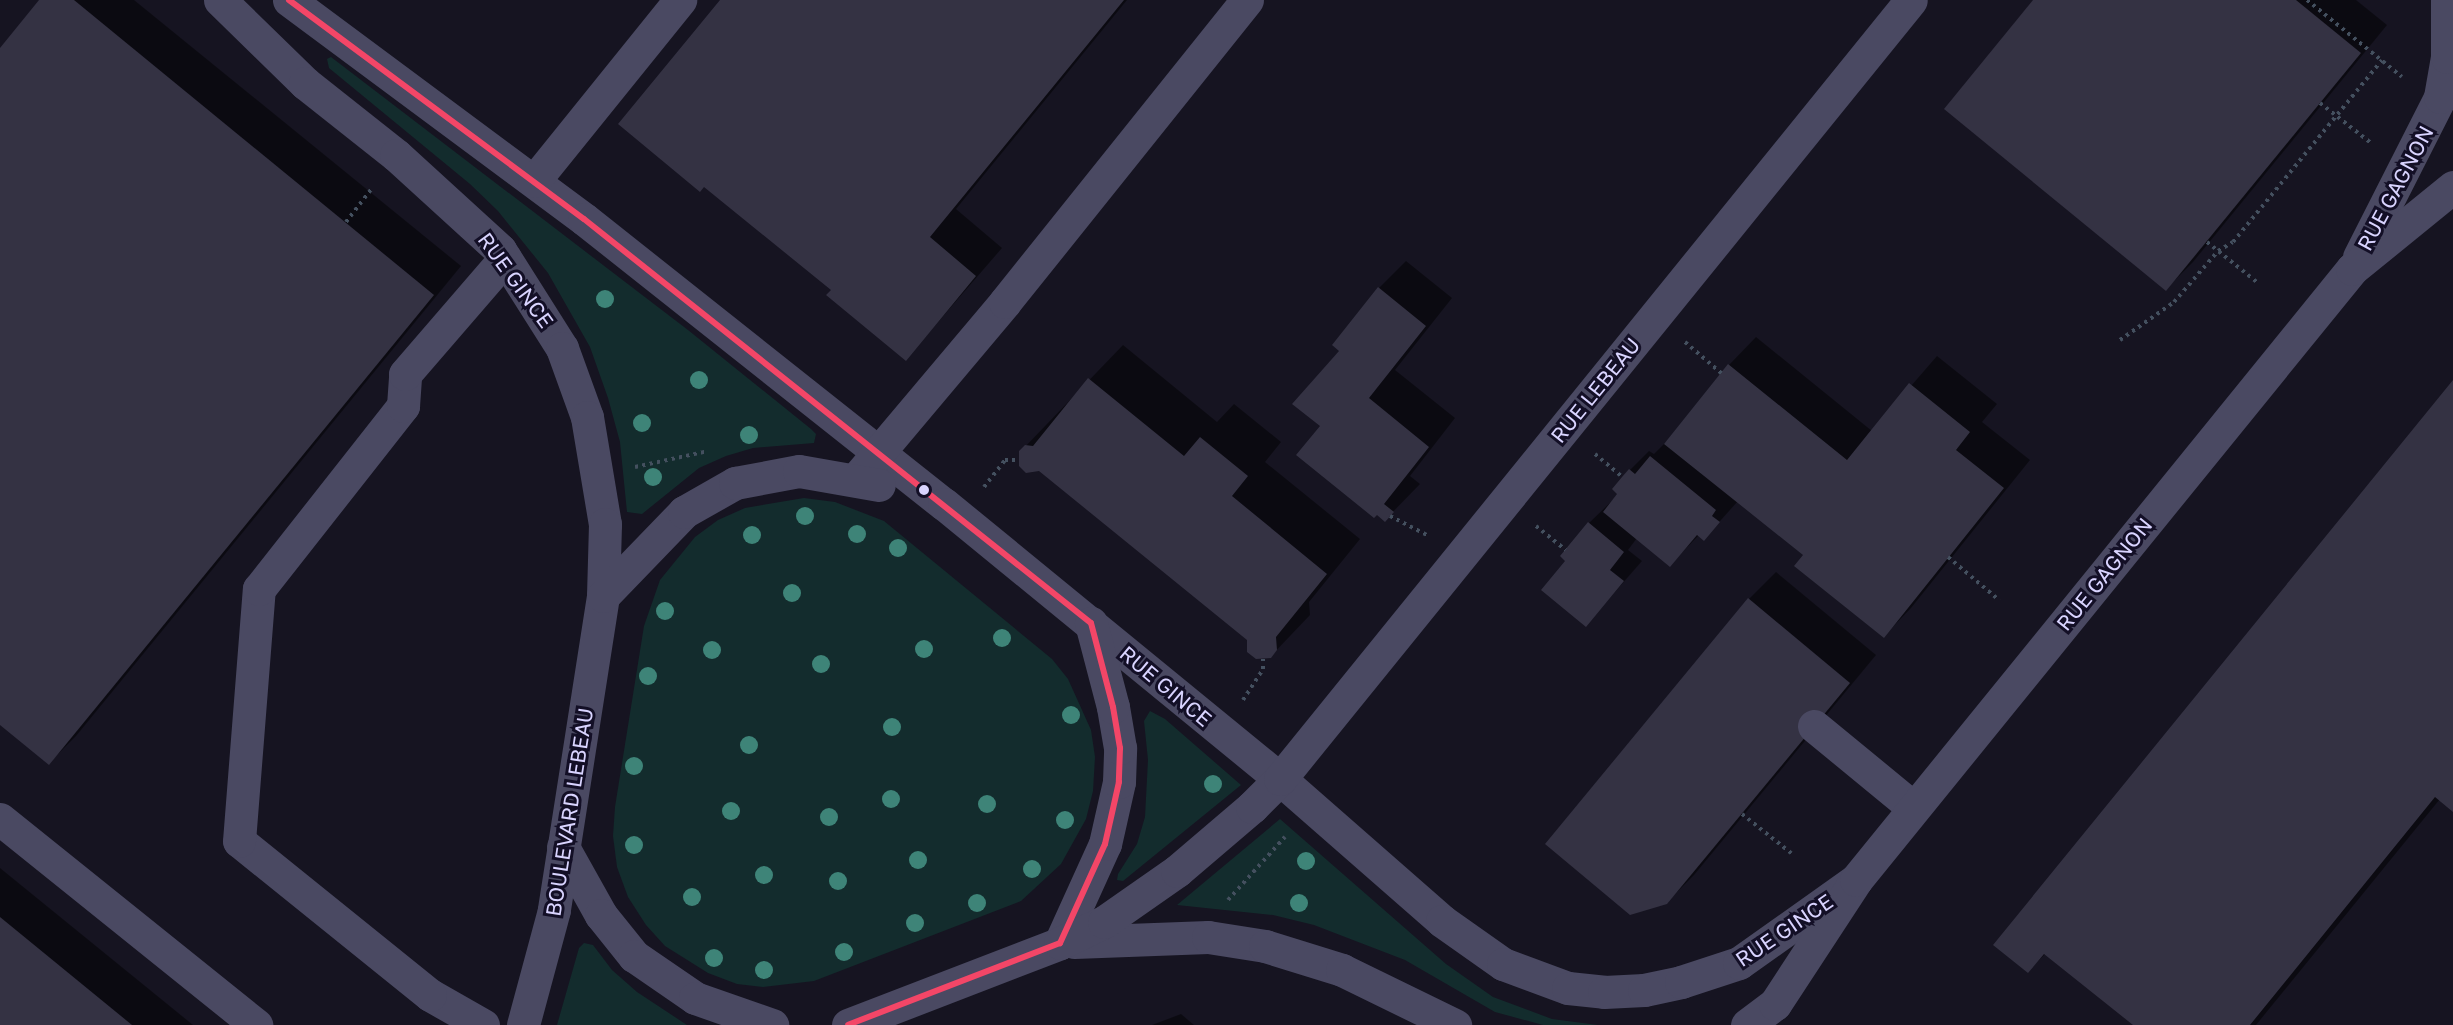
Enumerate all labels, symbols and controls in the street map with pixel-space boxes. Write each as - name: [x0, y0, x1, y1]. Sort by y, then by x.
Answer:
- street label: RUE GAGNON: [2352, 121, 2438, 255]
- street label: RUE GINCE: [473, 227, 559, 333]
- street label: RUE LEBEAU: [1545, 332, 1645, 448]
- unlabelled marker: [918, 484, 930, 496]
- street label: RUE GAGNON: [2051, 513, 2157, 635]
- street label: RUE GINCE: [1115, 640, 1217, 732]
- street label: BOULEVARD LEBEAU: [540, 706, 598, 918]
- street label: RUE GINCE: [1731, 888, 1837, 972]

